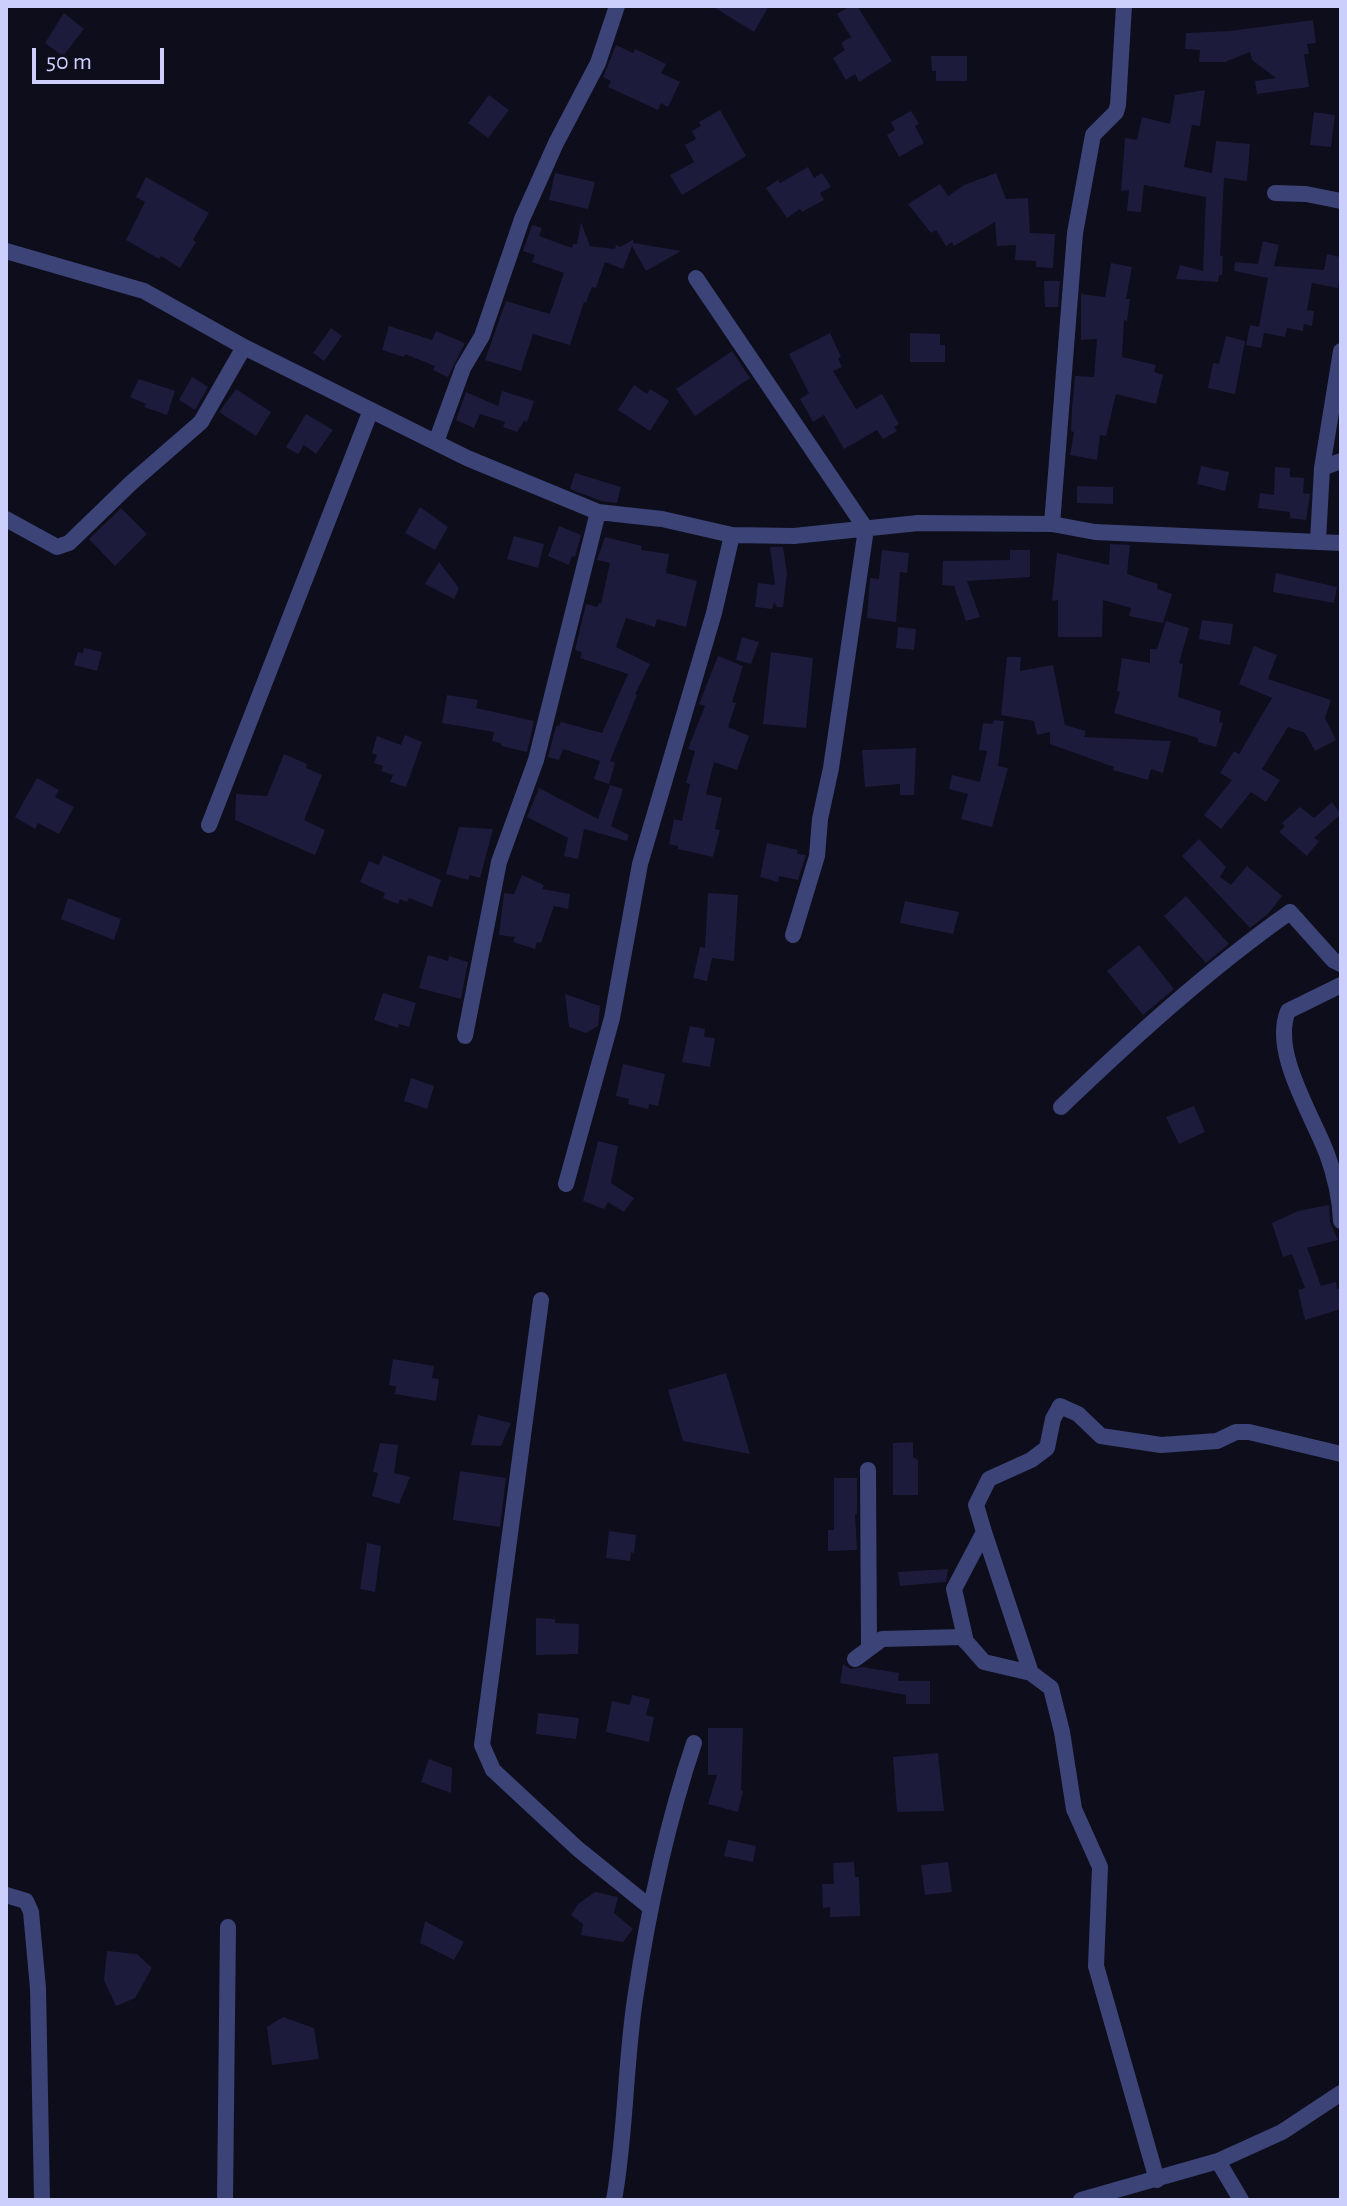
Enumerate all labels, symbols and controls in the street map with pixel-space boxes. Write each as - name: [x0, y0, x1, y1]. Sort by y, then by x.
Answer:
- scale bar: [36, 32, 168, 82]
- text: 50 m: [46, 50, 92, 74]

